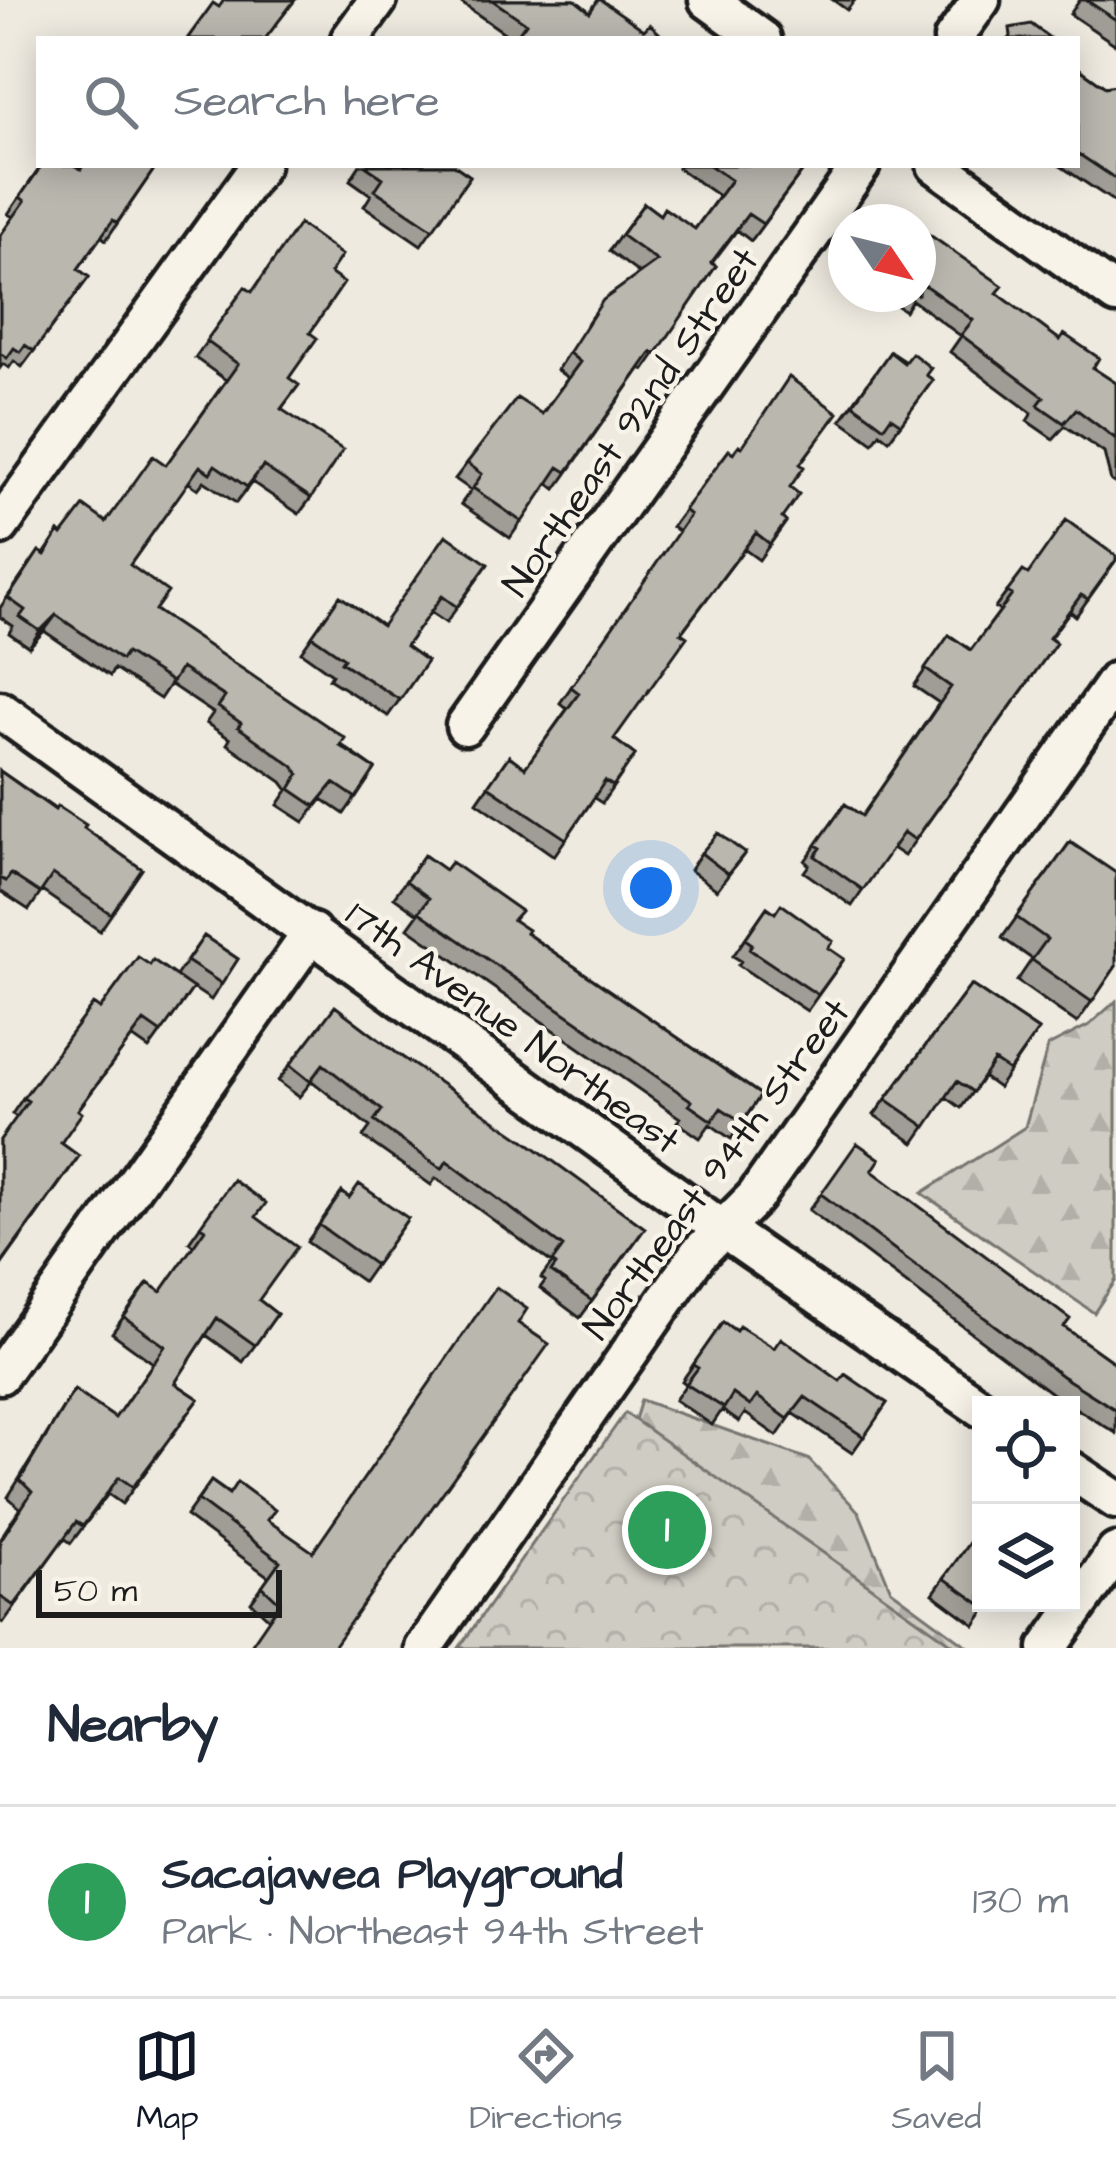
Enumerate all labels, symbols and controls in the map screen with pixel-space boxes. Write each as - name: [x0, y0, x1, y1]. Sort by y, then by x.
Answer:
- search box: [36, 36, 1080, 168]
- icon: search: [78, 69, 144, 135]
- text: Search here: [174, 71, 440, 133]
- north arrow: [828, 204, 936, 312]
- street label: Northeast 92nd Street: [490, 237, 773, 608]
- your location: [621, 858, 681, 918]
- street label: 17th Avenue Northeast: [334, 889, 691, 1168]
- street label: Northeast 94th Street: [571, 988, 864, 1352]
- map controls: [972, 1396, 1080, 1612]
- button: locate: [972, 1396, 1080, 1504]
- pin: 1: [628, 1485, 706, 1575]
- button: layers: [972, 1504, 1080, 1612]
- scale bar: [36, 1564, 282, 1617]
- text: 50 m: [54, 1568, 137, 1614]
- text: Nearby: [48, 1691, 218, 1762]
- text: Sacajawea Playground: [162, 1844, 623, 1906]
- text: 1: [85, 1875, 90, 1929]
- text: 130 m: [973, 1875, 1068, 1929]
- text: Park · Northeast 94th Street: [162, 1906, 704, 1960]
- tab: Map: [134, 2023, 200, 2141]
- tab: Directions: [469, 2023, 623, 2141]
- tab: Saved: [892, 2023, 982, 2141]

